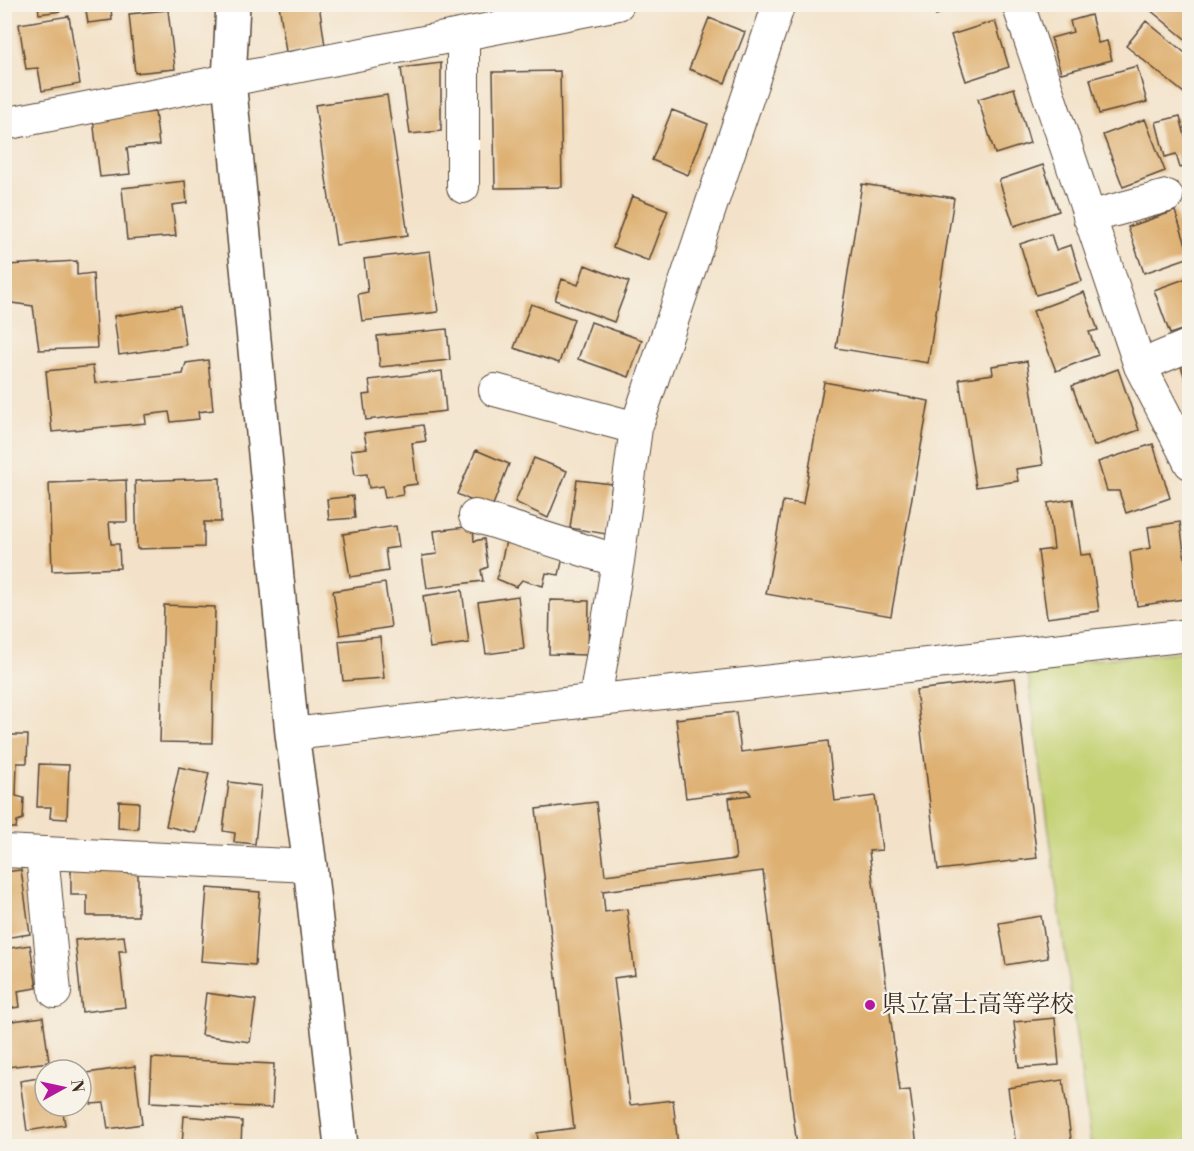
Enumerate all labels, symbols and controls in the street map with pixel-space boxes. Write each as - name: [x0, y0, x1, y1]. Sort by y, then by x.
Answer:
- place label: 県立富士高等学校: [882, 990, 1074, 1020]
- marker: 県立富士高等学校: [863, 998, 877, 1012]
- north arrow: [33, 1058, 93, 1118]
- text: N: [66, 1078, 88, 1094]

